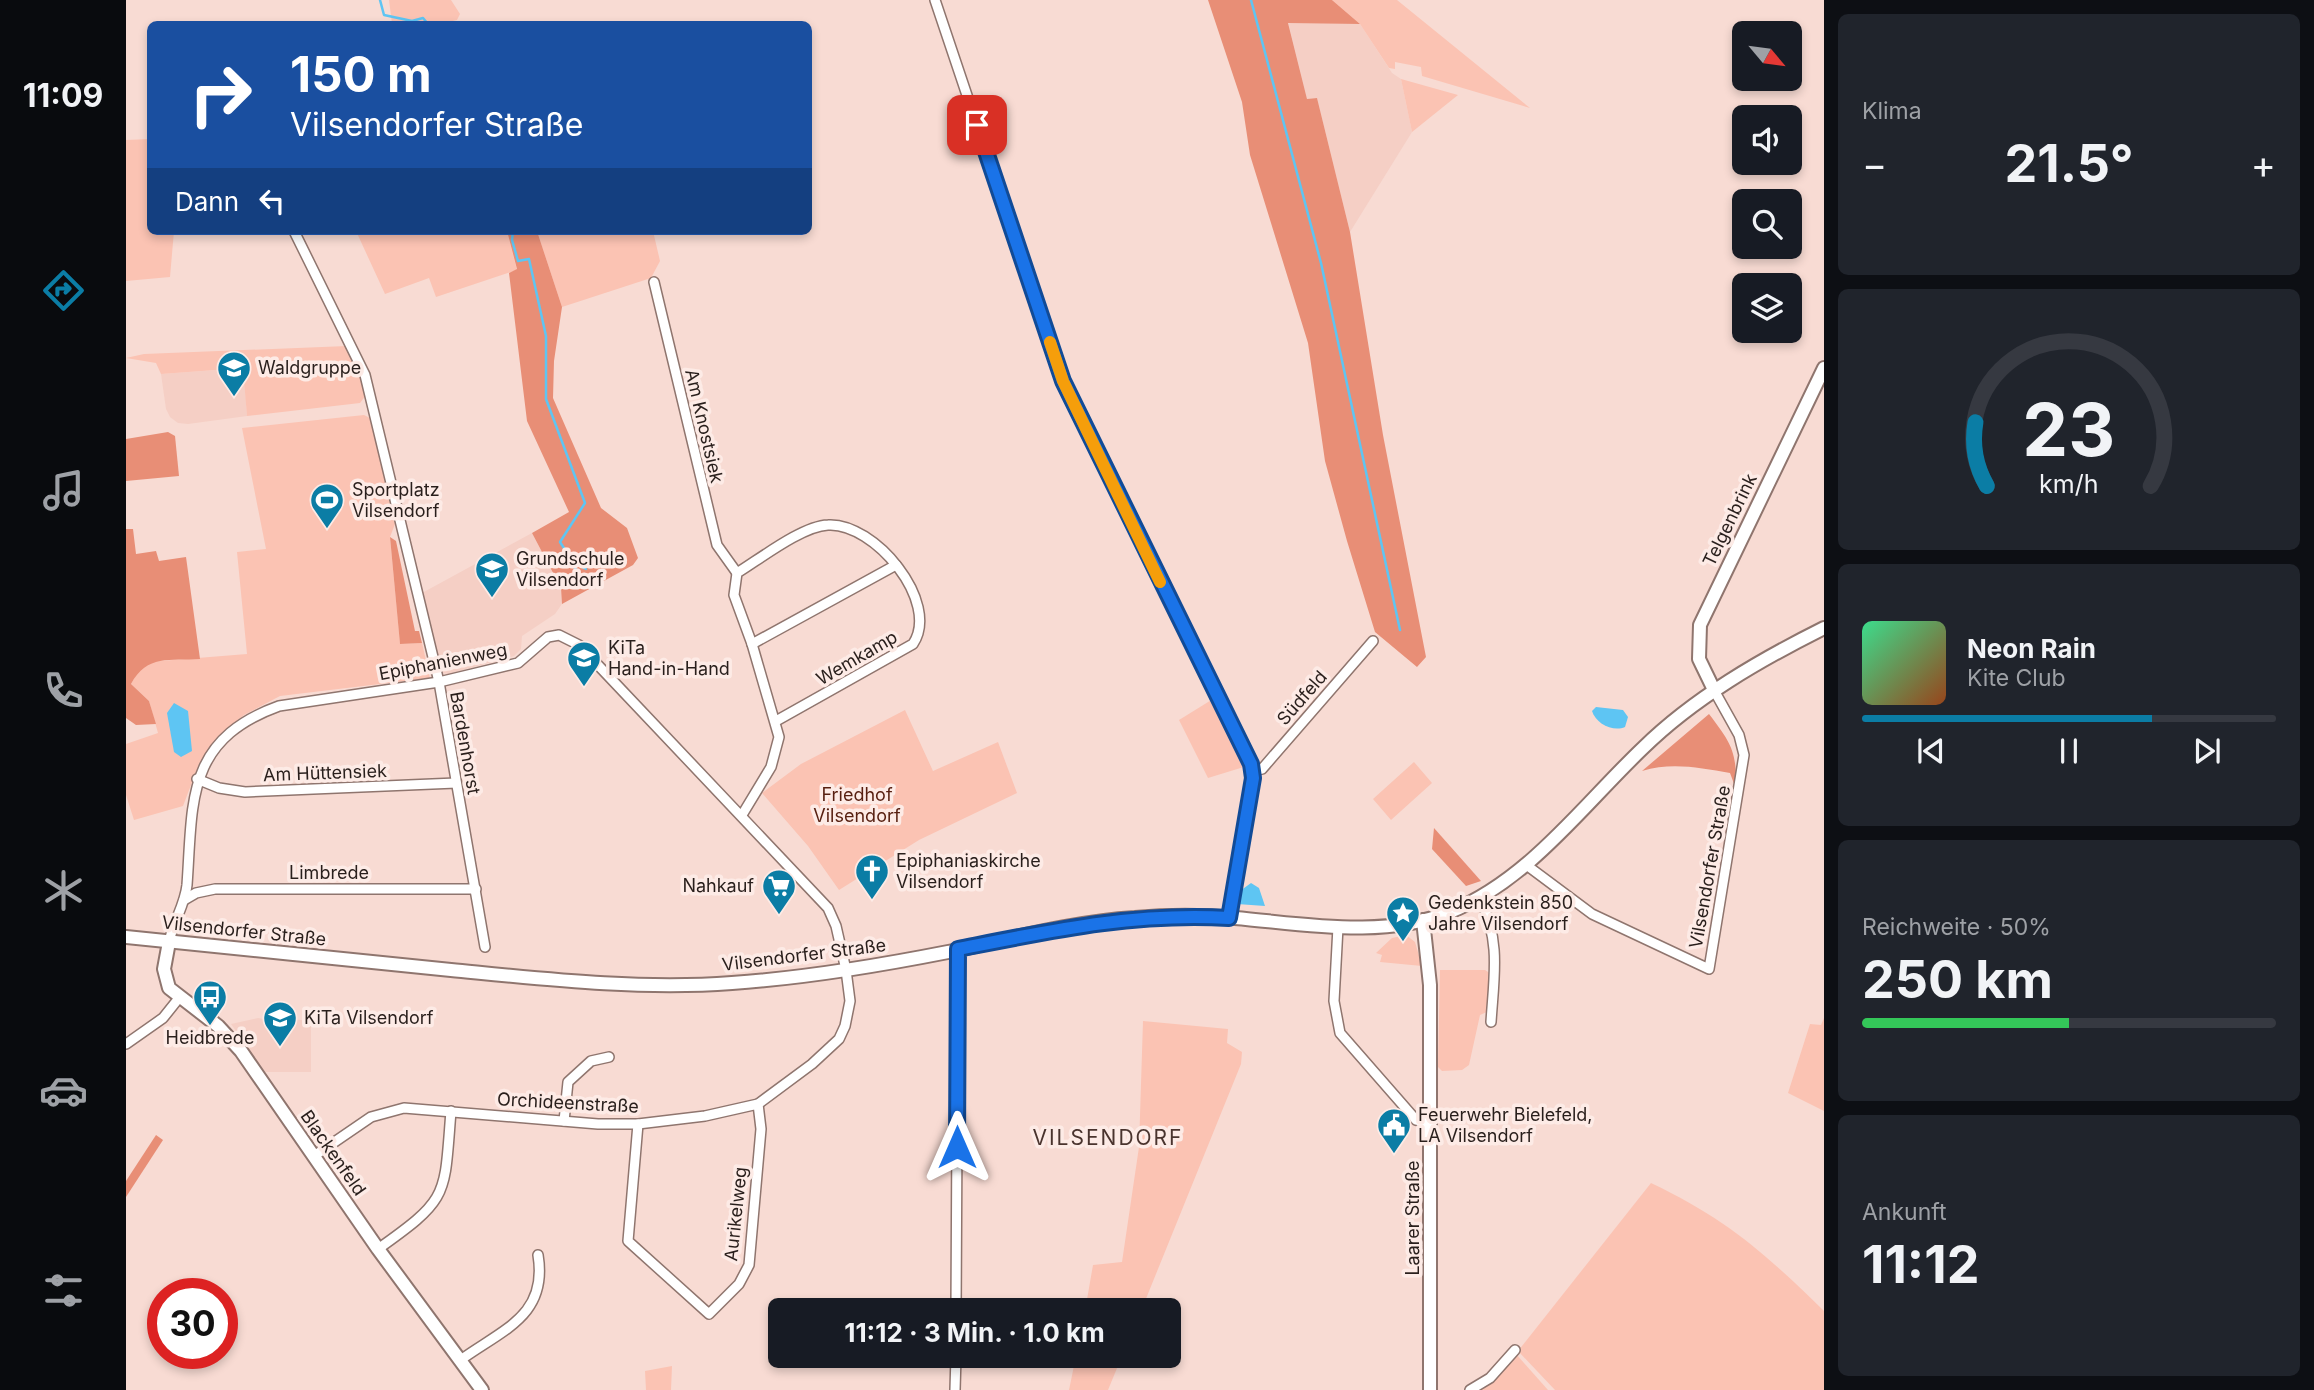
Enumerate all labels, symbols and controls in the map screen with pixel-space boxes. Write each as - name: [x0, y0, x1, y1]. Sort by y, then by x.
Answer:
- north arrow: [1732, 21, 1802, 91]
- map controls: [1732, 21, 1802, 343]
- text: 150 m: [290, 45, 432, 104]
- icon: right: [175, 49, 266, 140]
- text: 11:09: [23, 76, 103, 115]
- pin: [947, 95, 1007, 155]
- text: Klima: [1862, 97, 1922, 125]
- text: Vilsendorfer Straße: [290, 105, 583, 144]
- button: sound: [1732, 105, 1802, 175]
- icon: arrive: [958, 106, 996, 144]
- text: 21.5°: [2004, 132, 2134, 195]
- text: −: [1862, 141, 1887, 187]
- text: +: [2251, 141, 2276, 187]
- icon: left: [253, 182, 291, 220]
- text: Dann: [175, 186, 239, 217]
- button: search: [1732, 189, 1802, 259]
- icon: directions: [39, 266, 88, 315]
- button: layers: [1732, 273, 1802, 343]
- school or university icon: Waldgruppe: [215, 349, 253, 398]
- place label: Waldgruppe: [258, 357, 361, 378]
- street label: Am Knostsiek: [681, 367, 728, 485]
- text: 23: [2023, 385, 2115, 474]
- icon: music: [39, 466, 88, 515]
- text: km/h: [2039, 469, 2099, 499]
- street label: Telgenbrink: [1698, 470, 1761, 569]
- place label: Sportplatz Vilsendorf: [352, 479, 440, 521]
- sports icon: Sportplatz Vilsendorf: [308, 481, 346, 530]
- place label: Grundschule Vilsendorf: [516, 548, 624, 590]
- school or university icon: Grundschule Vilsendorf: [473, 550, 511, 599]
- street label: Wemkamp: [813, 626, 901, 689]
- text: Neon Rain: [1967, 633, 2096, 664]
- place label: KiTa Hand-in-Hand: [608, 637, 730, 679]
- street label: Epiphanienweg: [377, 639, 509, 684]
- school or university icon: KiTa Hand-in-Hand: [565, 639, 603, 688]
- text: Kite Club: [1967, 664, 2066, 692]
- icon: phone: [39, 666, 88, 715]
- street label: Südfeld: [1272, 666, 1331, 729]
- street label: Bardenhorst: [446, 690, 485, 796]
- icon: previous: [1912, 732, 1950, 770]
- icon: pause: [2050, 732, 2088, 770]
- icon: next: [2188, 732, 2226, 770]
- street label: Am Hüttensiek: [263, 760, 387, 785]
- park label: Friedhof Vilsendorf: [813, 784, 901, 826]
- street label: Vilsendorfer Straße: [1685, 784, 1734, 950]
- place label: Epiphaniaskirche Vilsendorf: [896, 850, 1041, 892]
- church icon: Epiphaniaskirche Vilsendorf: [853, 852, 891, 901]
- street label: Limbrede: [289, 862, 369, 883]
- icon: climate: [39, 866, 88, 915]
- supermarket icon: Nahkauf: [760, 867, 798, 916]
- place label: Nahkauf: [682, 875, 754, 896]
- place label: Gedenkstein 850 Jahre Vilsendorf: [1428, 892, 1573, 934]
- place icon: Gedenkstein 850 Jahre Vilsendorf: [1384, 894, 1422, 943]
- street label: Vilsendorfer Straße: [161, 911, 327, 950]
- text: Reichweite · 50%: [1862, 913, 2051, 941]
- street label: Vilsendorfer Straße: [721, 934, 887, 975]
- text: 250 km: [1862, 948, 2053, 1011]
- bus stop icon: Heidbrede: [191, 978, 229, 1027]
- school or university icon: KiTa Vilsendorf: [261, 999, 299, 1048]
- place label: KiTa Vilsendorf: [304, 1007, 434, 1028]
- place label: Heidbrede: [166, 1027, 254, 1048]
- icon: car: [39, 1066, 88, 1115]
- street label: Orchideenstraße: [497, 1088, 639, 1117]
- place label: Feuerwehr Bielefeld, LA Vilsendorf: [1418, 1104, 1593, 1146]
- street label: Blackenfeld: [296, 1106, 370, 1199]
- public building icon: Feuerwehr Bielefeld, LA Vilsendorf: [1375, 1106, 1413, 1155]
- position arrow: [920, 1110, 994, 1184]
- district label: VILSENDORF: [1032, 1125, 1184, 1150]
- street label: Laarer Straße: [1402, 1160, 1423, 1276]
- street label: Aurikelweg: [720, 1166, 751, 1262]
- text: Ankunft: [1862, 1198, 1947, 1226]
- text: 11:12: [1862, 1233, 1979, 1296]
- icon: filters: [39, 1266, 88, 1315]
- speed limit sign: 30: [147, 1278, 238, 1369]
- text: 11:12 · 3 Min. · 1.0 km: [844, 1317, 1105, 1348]

